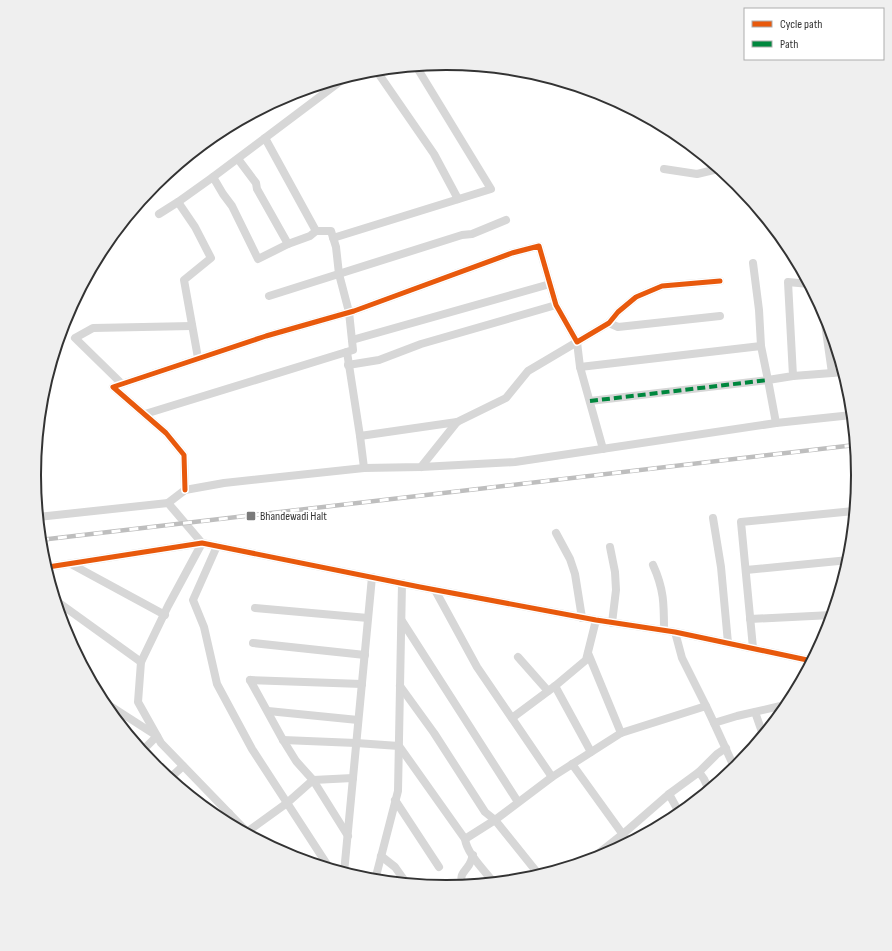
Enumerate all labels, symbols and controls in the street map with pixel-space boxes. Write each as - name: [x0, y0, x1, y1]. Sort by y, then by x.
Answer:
- legend: [744, 8, 884, 60]
- text: Cycle path: [780, 17, 822, 32]
- text: Path: [780, 37, 798, 52]
- place label: Bhandewadi Halt: [260, 509, 327, 524]
- marker: Bhandewadi Halt: [245, 510, 257, 522]

